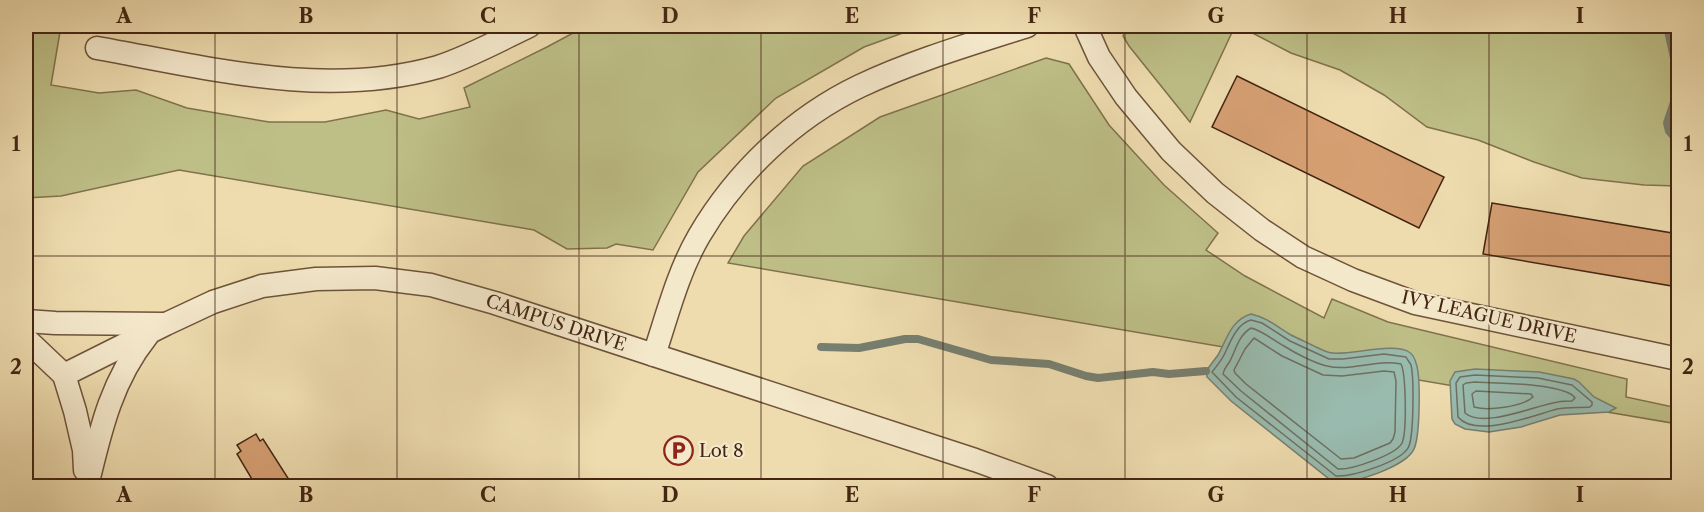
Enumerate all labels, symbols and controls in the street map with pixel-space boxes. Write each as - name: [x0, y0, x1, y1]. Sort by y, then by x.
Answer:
- text: A: [115, 4, 132, 28]
- text: B: [299, 4, 314, 28]
- text: C: [480, 4, 496, 28]
- text: D: [661, 4, 679, 28]
- text: E: [845, 4, 859, 28]
- text: F: [1027, 4, 1041, 28]
- text: G: [1208, 4, 1225, 28]
- text: H: [1389, 4, 1407, 28]
- text: I: [1576, 4, 1584, 28]
- text: 1: [12, 132, 21, 156]
- text: 1: [1684, 132, 1693, 156]
- street label: IVY LEAGUE DRIVE: [1399, 286, 1579, 348]
- street label: CAMPUS DRIVE: [483, 290, 629, 356]
- text: 2: [10, 355, 22, 379]
- text: 2: [1682, 355, 1694, 379]
- parking icon: Lot 8: [662, 435, 694, 467]
- place label: Lot 8: [699, 440, 744, 462]
- text: A: [115, 483, 132, 507]
- text: B: [299, 483, 314, 507]
- text: C: [480, 483, 496, 507]
- text: D: [661, 483, 679, 507]
- text: E: [845, 483, 859, 507]
- text: F: [1027, 483, 1041, 507]
- text: G: [1208, 483, 1225, 507]
- text: H: [1389, 483, 1407, 507]
- text: I: [1576, 483, 1584, 507]

